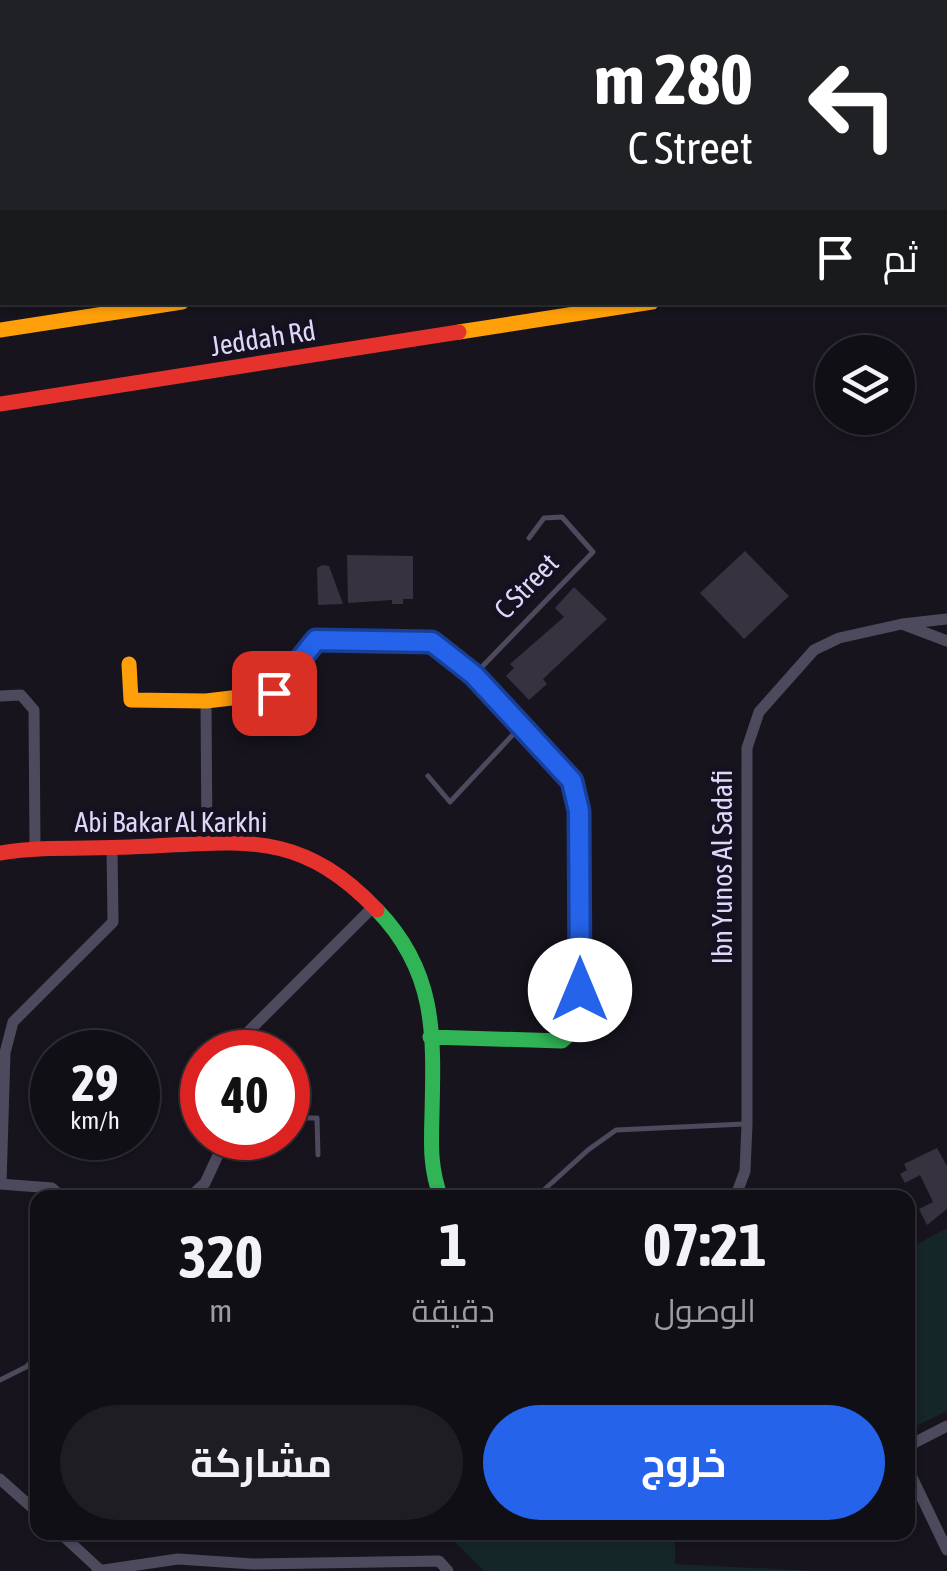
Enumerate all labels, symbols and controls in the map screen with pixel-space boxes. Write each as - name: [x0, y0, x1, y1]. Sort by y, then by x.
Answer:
- text: 280 m: [594, 39, 753, 119]
- icon: left: [788, 40, 918, 170]
- text: C Street: [628, 122, 753, 174]
- icon: arrive: [808, 230, 863, 285]
- text: ثم: [883, 237, 918, 280]
- street label: Jeddah Rd: [208, 314, 318, 362]
- map controls: [815, 335, 915, 435]
- button: layers: [815, 335, 915, 435]
- street label: C Street: [487, 547, 565, 625]
- pin: [232, 651, 317, 736]
- icon: arrive: [247, 666, 302, 721]
- street label: Ibn Yunos Al Sadafi: [706, 770, 738, 964]
- street label: Abi Bakar Al Karkhi: [75, 806, 267, 838]
- position arrow: [528, 938, 632, 1042]
- speed limit sign: 40: [180, 1030, 310, 1160]
- text: 29: [71, 1054, 118, 1112]
- text: km/h: [70, 1106, 120, 1134]
- text: 1: [439, 1210, 467, 1279]
- text: 07:21: [643, 1210, 767, 1279]
- text: 320: [178, 1222, 263, 1291]
- text: m: [209, 1292, 232, 1329]
- text: دقيقة: [411, 1292, 495, 1329]
- text: الوصول: [654, 1292, 756, 1329]
- button: مشاركة: [60, 1405, 463, 1520]
- button: خروج: [483, 1405, 885, 1520]

